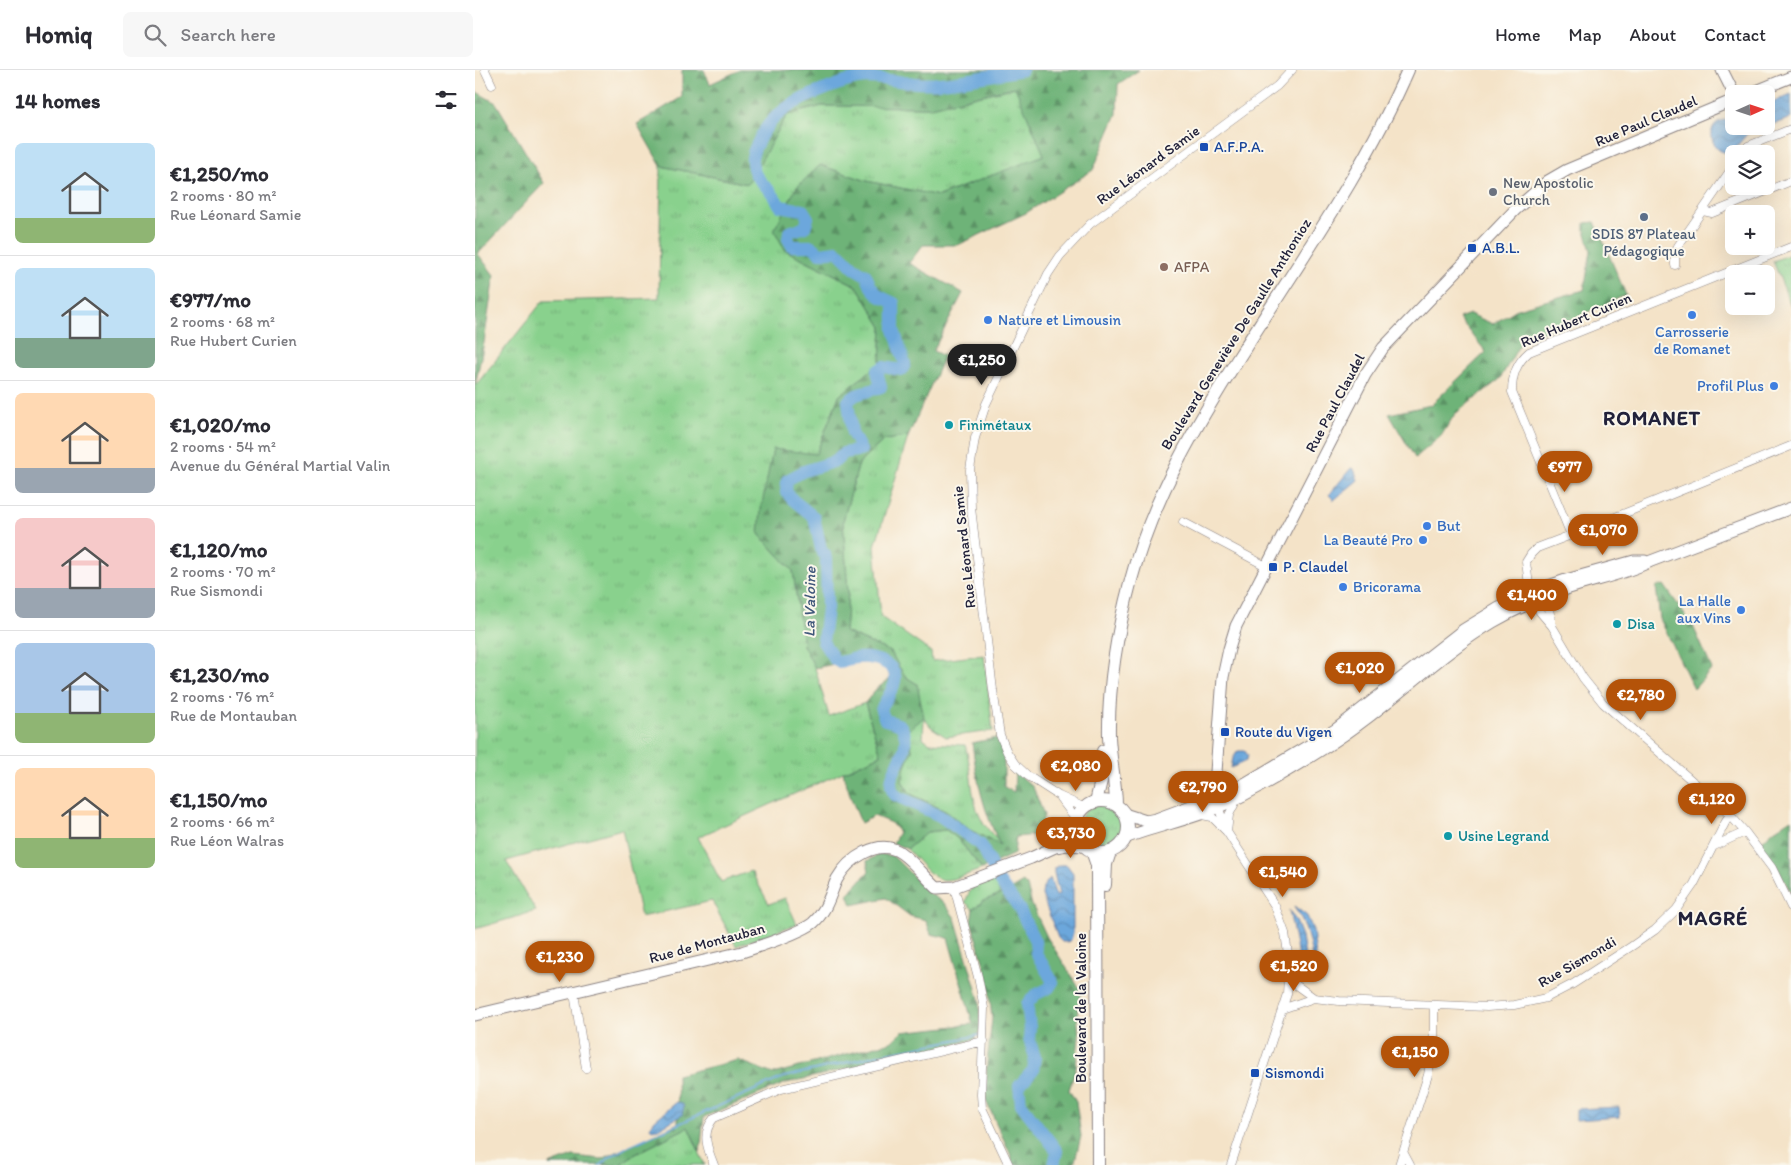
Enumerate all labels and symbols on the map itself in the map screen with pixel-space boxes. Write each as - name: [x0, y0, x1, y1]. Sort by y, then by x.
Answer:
- north arrow: [1725, 85, 1775, 135]
- street label: Rue Paul Claudel: [1592, 91, 1701, 151]
- street label: Rue Léonard Samie: [1093, 122, 1203, 208]
- place label: A.F.P.A.: [1214, 138, 1264, 156]
- marker: A.F.P.A.: [1198, 141, 1210, 153]
- place label: New Apostolic Church: [1503, 174, 1594, 209]
- marker: New Apostolic Church: [1487, 186, 1499, 198]
- marker: SDIS 87 Plateau Pédagogique: [1638, 211, 1650, 223]
- street label: Boulevard Geneviève De Gaulle Anthonioz: [1157, 215, 1315, 453]
- place label: SDIS 87 Plateau Pédagogique: [1592, 225, 1696, 260]
- place label: A.B.L.: [1482, 239, 1520, 257]
- marker: A.B.L.: [1466, 242, 1478, 254]
- place label: AFPA: [1174, 258, 1210, 276]
- marker: AFPA: [1158, 261, 1170, 273]
- street label: Rue Hubert Curien: [1518, 288, 1634, 352]
- marker: Carrosserie de Romanet: [1686, 309, 1698, 321]
- place label: Nature et Limousin: [998, 311, 1122, 329]
- marker: Nature et Limousin: [982, 314, 994, 326]
- place label: Carrosserie de Romanet: [1654, 323, 1731, 358]
- pin: €1,250: [941, 344, 1023, 386]
- street label: Rue Paul Claudel: [1301, 350, 1369, 455]
- place label: Profil Plus: [1697, 377, 1764, 395]
- marker: Profil Plus: [1768, 380, 1780, 392]
- district label: ROMANET: [1603, 406, 1701, 430]
- place label: Finimétaux: [959, 416, 1032, 434]
- marker: Finimétaux: [943, 419, 955, 431]
- pin: €977: [1535, 450, 1595, 493]
- street label: Rue Léonard Samie: [949, 485, 979, 609]
- pin: €1,070: [1562, 514, 1644, 556]
- place label: But: [1437, 517, 1461, 535]
- marker: But: [1421, 520, 1433, 532]
- place label: La Beauté Pro: [1324, 531, 1413, 549]
- marker: La Beauté Pro: [1417, 534, 1429, 546]
- place label: P. Claudel: [1283, 558, 1349, 576]
- marker: P. Claudel: [1267, 561, 1279, 573]
- water label: La Valoine: [799, 565, 820, 637]
- place label: Bricorama: [1353, 578, 1421, 596]
- pin: €1,400: [1491, 578, 1573, 621]
- marker: Bricorama: [1337, 581, 1349, 593]
- place label: La Halle aux Vins: [1677, 592, 1731, 627]
- marker: La Halle aux Vins: [1735, 604, 1747, 616]
- place label: Disa: [1627, 615, 1655, 633]
- marker: Disa: [1611, 618, 1623, 630]
- pin: €1,020: [1319, 652, 1401, 694]
- pin: €2,780: [1600, 678, 1682, 721]
- place label: Route du Vigen: [1235, 723, 1332, 741]
- marker: Route du Vigen: [1219, 726, 1231, 738]
- pin: €2,080: [1035, 750, 1117, 792]
- pin: €2,790: [1162, 770, 1244, 813]
- pin: €1,120: [1671, 782, 1753, 825]
- pin: €3,730: [1030, 816, 1112, 859]
- place label: Usine Legrand: [1458, 827, 1549, 845]
- marker: Usine Legrand: [1442, 830, 1454, 842]
- pin: €1,540: [1242, 856, 1324, 898]
- district label: MAGRÉ: [1678, 906, 1748, 930]
- street label: Rue de Montauban: [647, 919, 767, 967]
- street label: Rue Sismondi: [1535, 932, 1619, 992]
- street label: Boulevard de la Valoine: [1072, 933, 1090, 1083]
- pin: €1,230: [519, 940, 601, 983]
- pin: €1,520: [1253, 950, 1335, 992]
- pin: €1,150: [1374, 1036, 1456, 1078]
- place label: Sismondi: [1265, 1064, 1324, 1082]
- marker: Sismondi: [1249, 1067, 1261, 1079]

